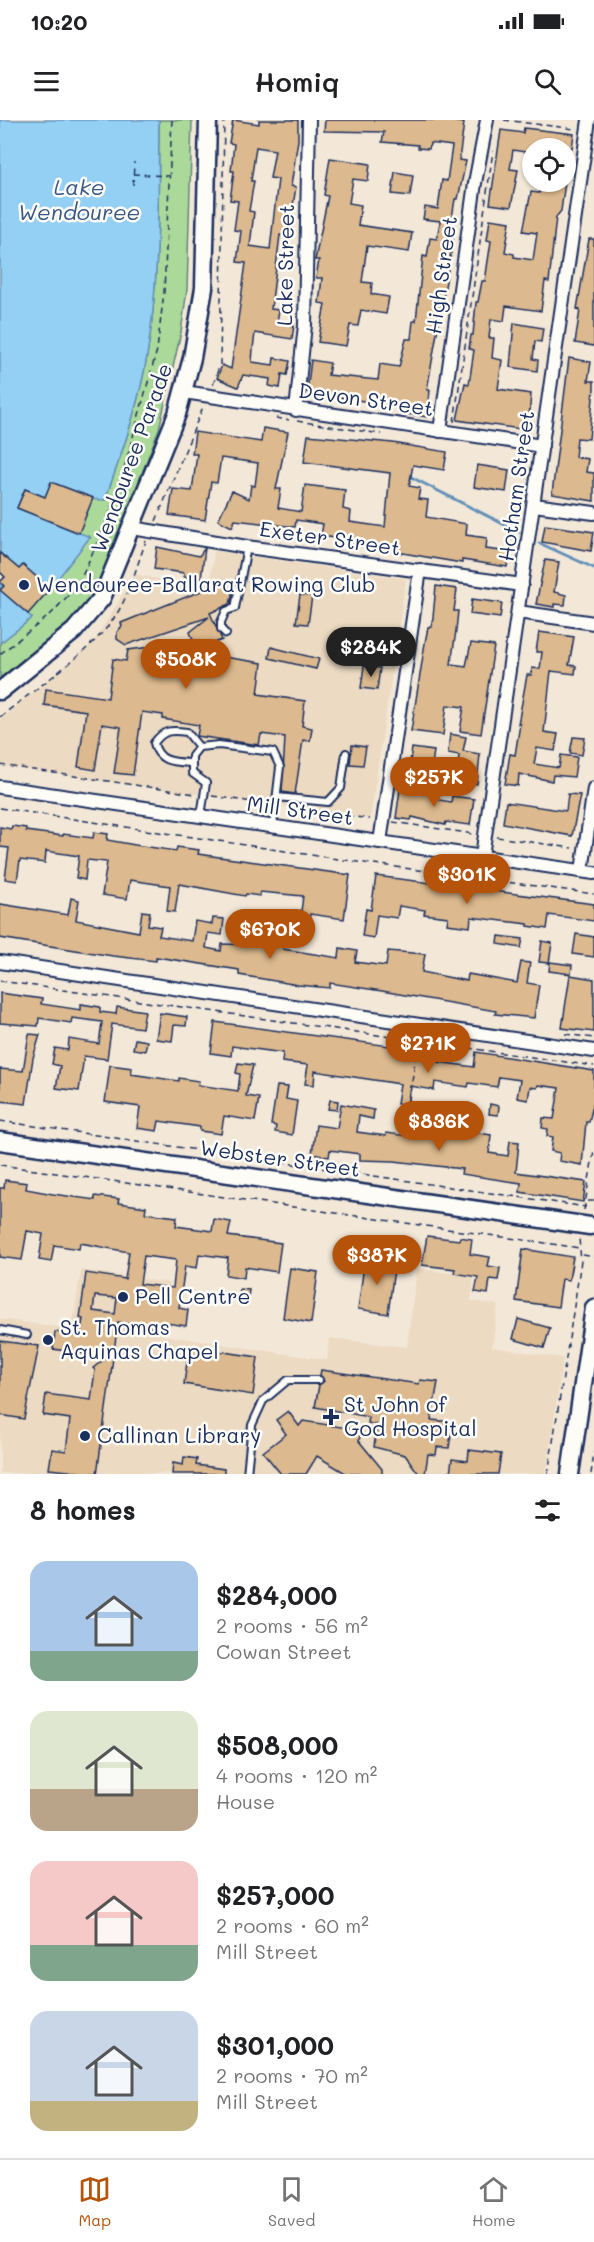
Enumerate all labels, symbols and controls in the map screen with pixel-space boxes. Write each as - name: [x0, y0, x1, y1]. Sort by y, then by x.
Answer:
- text: 10:20: [30, 7, 87, 36]
- text: Homiq: [255, 64, 339, 99]
- icon: menu: [30, 65, 63, 98]
- icon: search: [531, 65, 564, 98]
- map controls: [522, 138, 576, 192]
- button: locate: [522, 138, 576, 192]
- water label: Lake Wendouree: [18, 172, 140, 226]
- street label: Lake Street: [270, 204, 299, 326]
- street label: High Street: [419, 214, 462, 336]
- street label: Wendouree Parade: [84, 359, 177, 556]
- street label: Devon Street: [297, 376, 436, 421]
- street label: Hotham Street: [492, 409, 539, 563]
- street label: Exeter Street: [258, 514, 402, 561]
- place label: Wendouree-Ballarat Rowing Club: [36, 570, 375, 597]
- marker: Wendouree-Ballarat Rowing Club: [17, 578, 31, 592]
- pin: $284K: [329, 627, 413, 678]
- text: $284K: [340, 633, 402, 659]
- pin: $508K: [144, 639, 228, 690]
- text: $508K: [155, 645, 217, 671]
- pin: $257K: [392, 757, 476, 808]
- text: $257K: [404, 763, 464, 789]
- street label: Mill Street: [245, 789, 355, 830]
- pin: $301K: [425, 854, 509, 905]
- text: $301K: [437, 860, 497, 886]
- pin: $670K: [228, 909, 312, 960]
- text: $670K: [239, 915, 301, 941]
- pin: $271K: [386, 1023, 470, 1074]
- text: $271K: [400, 1029, 456, 1055]
- pin: $836K: [397, 1101, 481, 1152]
- text: $836K: [408, 1107, 470, 1133]
- street label: Webster Street: [198, 1133, 362, 1182]
- pin: $387K: [335, 1235, 419, 1286]
- text: $387K: [346, 1241, 408, 1267]
- place label: Pell Centre: [135, 1282, 251, 1309]
- marker: Pell Centre: [116, 1290, 130, 1304]
- place label: St. Thomas Aquinas Chapel: [60, 1313, 219, 1364]
- marker: St. Thomas Aquinas Chapel: [41, 1333, 55, 1347]
- place label: St John of God Hospital: [344, 1390, 477, 1441]
- marker: St John of God Hospital: [322, 1408, 340, 1426]
- place label: Callinan Library: [97, 1421, 261, 1448]
- marker: Callinan Library: [78, 1429, 92, 1443]
- text: 8 homes: [30, 1493, 136, 1527]
- icon: filters: [531, 1494, 564, 1527]
- text: $284,000: [216, 1578, 337, 1612]
- icon: home: [78, 1585, 150, 1657]
- text: 2 rooms · 56 m²: [216, 1612, 368, 1638]
- text: Cowan Street: [216, 1638, 351, 1664]
- text: $508,000: [216, 1728, 338, 1762]
- icon: home: [78, 1735, 150, 1807]
- text: 4 rooms · 120 m²: [216, 1762, 377, 1788]
- text: House: [216, 1788, 275, 1814]
- text: $257,000: [216, 1878, 334, 1912]
- icon: home: [78, 1885, 150, 1957]
- text: 2 rooms · 60 m²: [216, 1912, 369, 1938]
- text: Mill Street: [216, 1938, 318, 1964]
- text: $301,000: [216, 2028, 334, 2062]
- icon: home: [78, 2035, 150, 2107]
- text: 2 rooms · 70 m²: [216, 2062, 368, 2088]
- text: Mill Street: [216, 2088, 318, 2114]
- tab: Map: [78, 2173, 111, 2230]
- tab: Saved: [268, 2173, 315, 2230]
- tab: Home: [472, 2173, 516, 2230]

